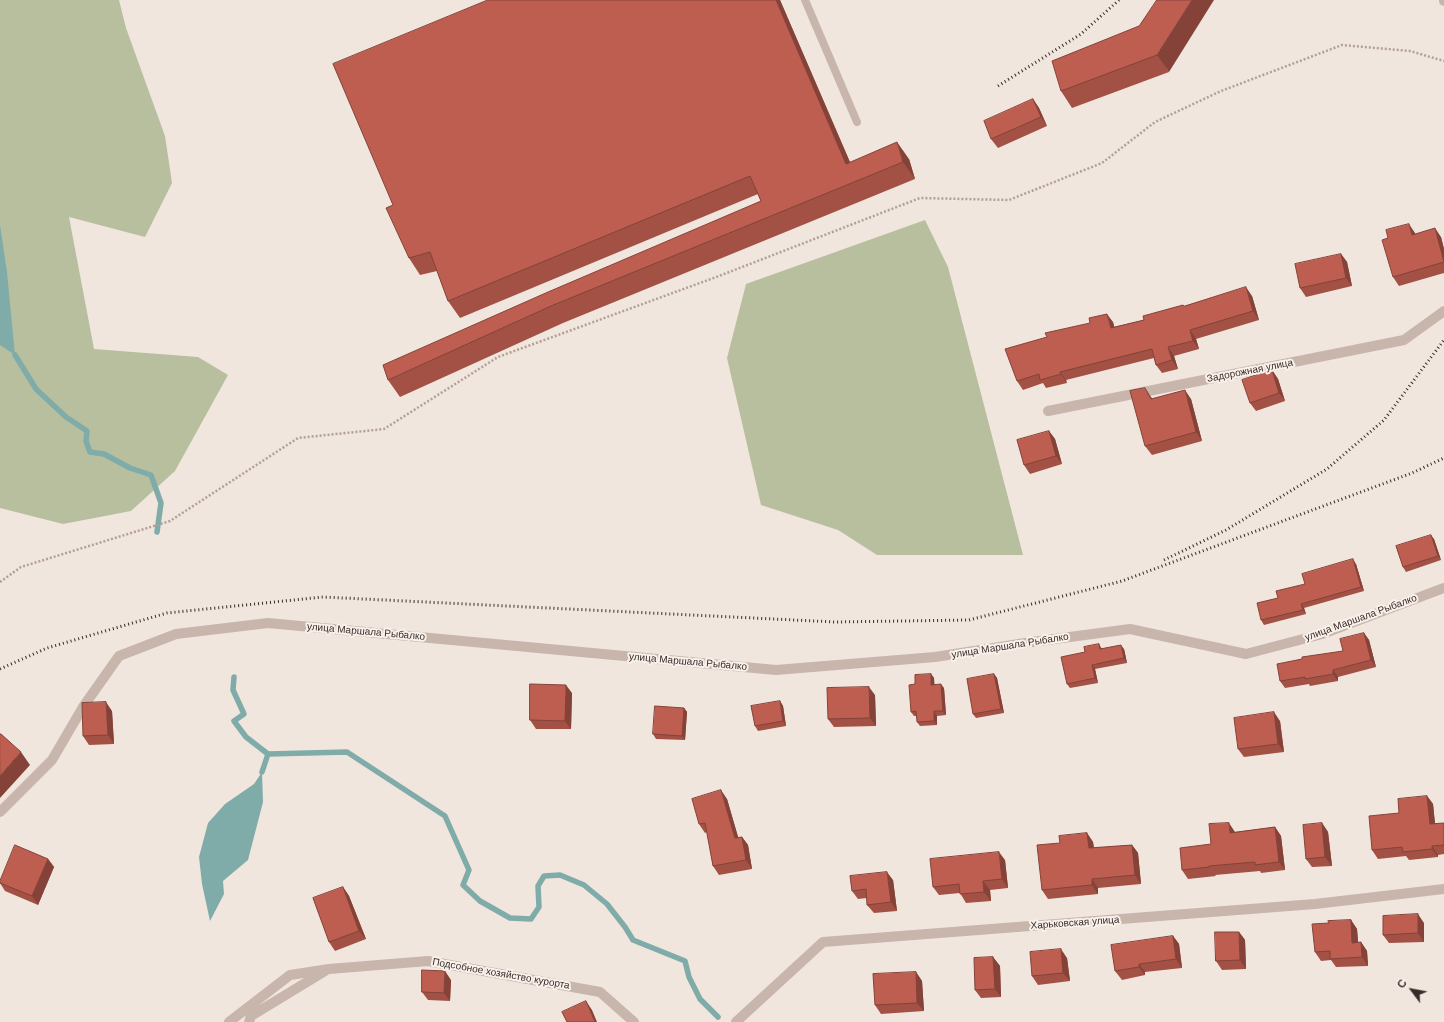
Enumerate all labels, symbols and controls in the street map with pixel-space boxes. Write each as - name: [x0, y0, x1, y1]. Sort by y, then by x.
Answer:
- street label: Задорожная улица: [1206, 357, 1294, 385]
- street label: улица Маршала Рыбалко: [1303, 592, 1419, 644]
- street label: улица Маршала Рыбалко: [307, 621, 425, 643]
- street label: улица Маршала Рыбалко: [951, 631, 1069, 661]
- street label: улица Маршала Рыбалко: [629, 651, 747, 673]
- street label: Харьковская улица: [1030, 914, 1120, 932]
- street label: Подсобное хозяйство курорта: [431, 956, 571, 992]
- north arrow: [1392, 970, 1432, 1010]
- text: С: [1395, 977, 1409, 990]

